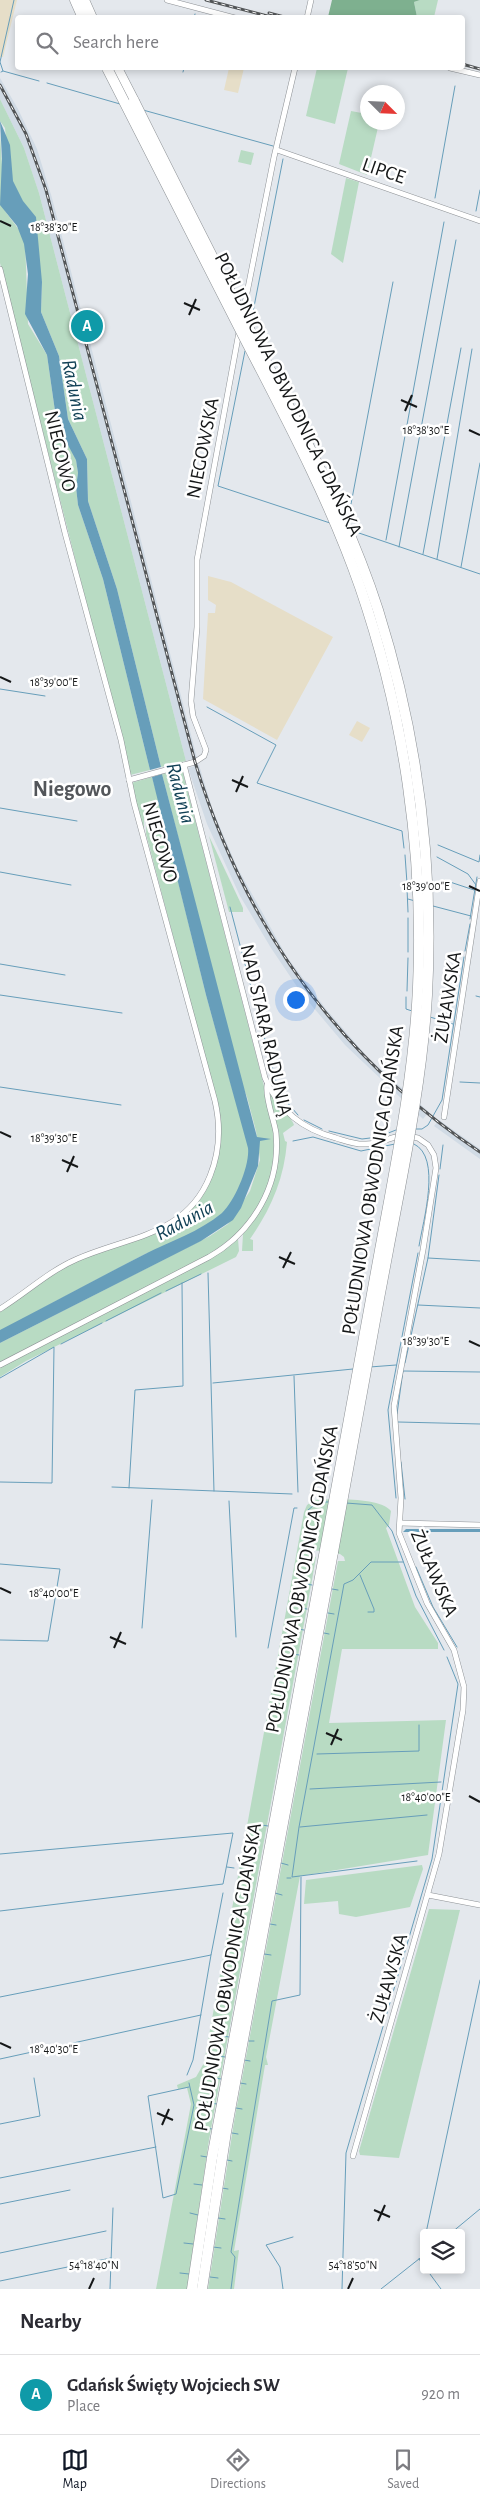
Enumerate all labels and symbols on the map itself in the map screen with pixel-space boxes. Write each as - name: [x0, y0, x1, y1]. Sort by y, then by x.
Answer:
- north arrow: [360, 85, 405, 130]
- street label: LIPCE: [360, 154, 408, 188]
- text: 18°38'30"E: [31, 221, 77, 233]
- street label: POŁUDNIOWA OBWODNICA GDAŃSKA: [211, 249, 367, 540]
- pin: A: [71, 307, 103, 345]
- water label: Radunia: [58, 357, 91, 423]
- street label: NIEGOWSKA: [183, 396, 223, 500]
- street label: NIEGOWO: [41, 409, 79, 494]
- text: 18°38'30"E: [403, 424, 449, 436]
- text: 18°39'00"E: [30, 676, 78, 688]
- water label: Radunia: [162, 760, 199, 826]
- district label: Niegowo: [33, 778, 111, 800]
- street label: NIEGOWO: [139, 800, 181, 885]
- text: 18°39'00"E: [402, 880, 450, 892]
- street label: NAD STARĄ RADUNIĄ: [237, 942, 296, 1118]
- street label: ŻUŁAWSKA: [431, 950, 465, 1044]
- your location: [283, 987, 309, 1013]
- street label: POŁUDNIOWA OBWODNICA GDAŃSKA: [338, 1024, 407, 1336]
- text: 18°39'30"E: [31, 1132, 77, 1144]
- water label: Radunia: [152, 1197, 217, 1244]
- text: 18°39'30"E: [403, 1335, 449, 1347]
- street label: POŁUDNIOWA OBWODNICA GDAŃSKA: [261, 1423, 342, 1735]
- street label: ŻUŁAWSKA: [407, 1527, 461, 1620]
- text: 18°40'00"E: [29, 1587, 79, 1599]
- text: 18°40'00"E: [401, 1791, 451, 1803]
- street label: POŁUDNIOWA OBWODNICA GDAŃSKA: [190, 1821, 265, 2133]
- street label: ŻUŁAWSKA: [367, 1931, 411, 2025]
- text: 18°40'30"E: [30, 2043, 78, 2055]
- text: 54°18'40"N: [69, 2259, 119, 2271]
- text: 54°18'50"N: [328, 2259, 378, 2271]

